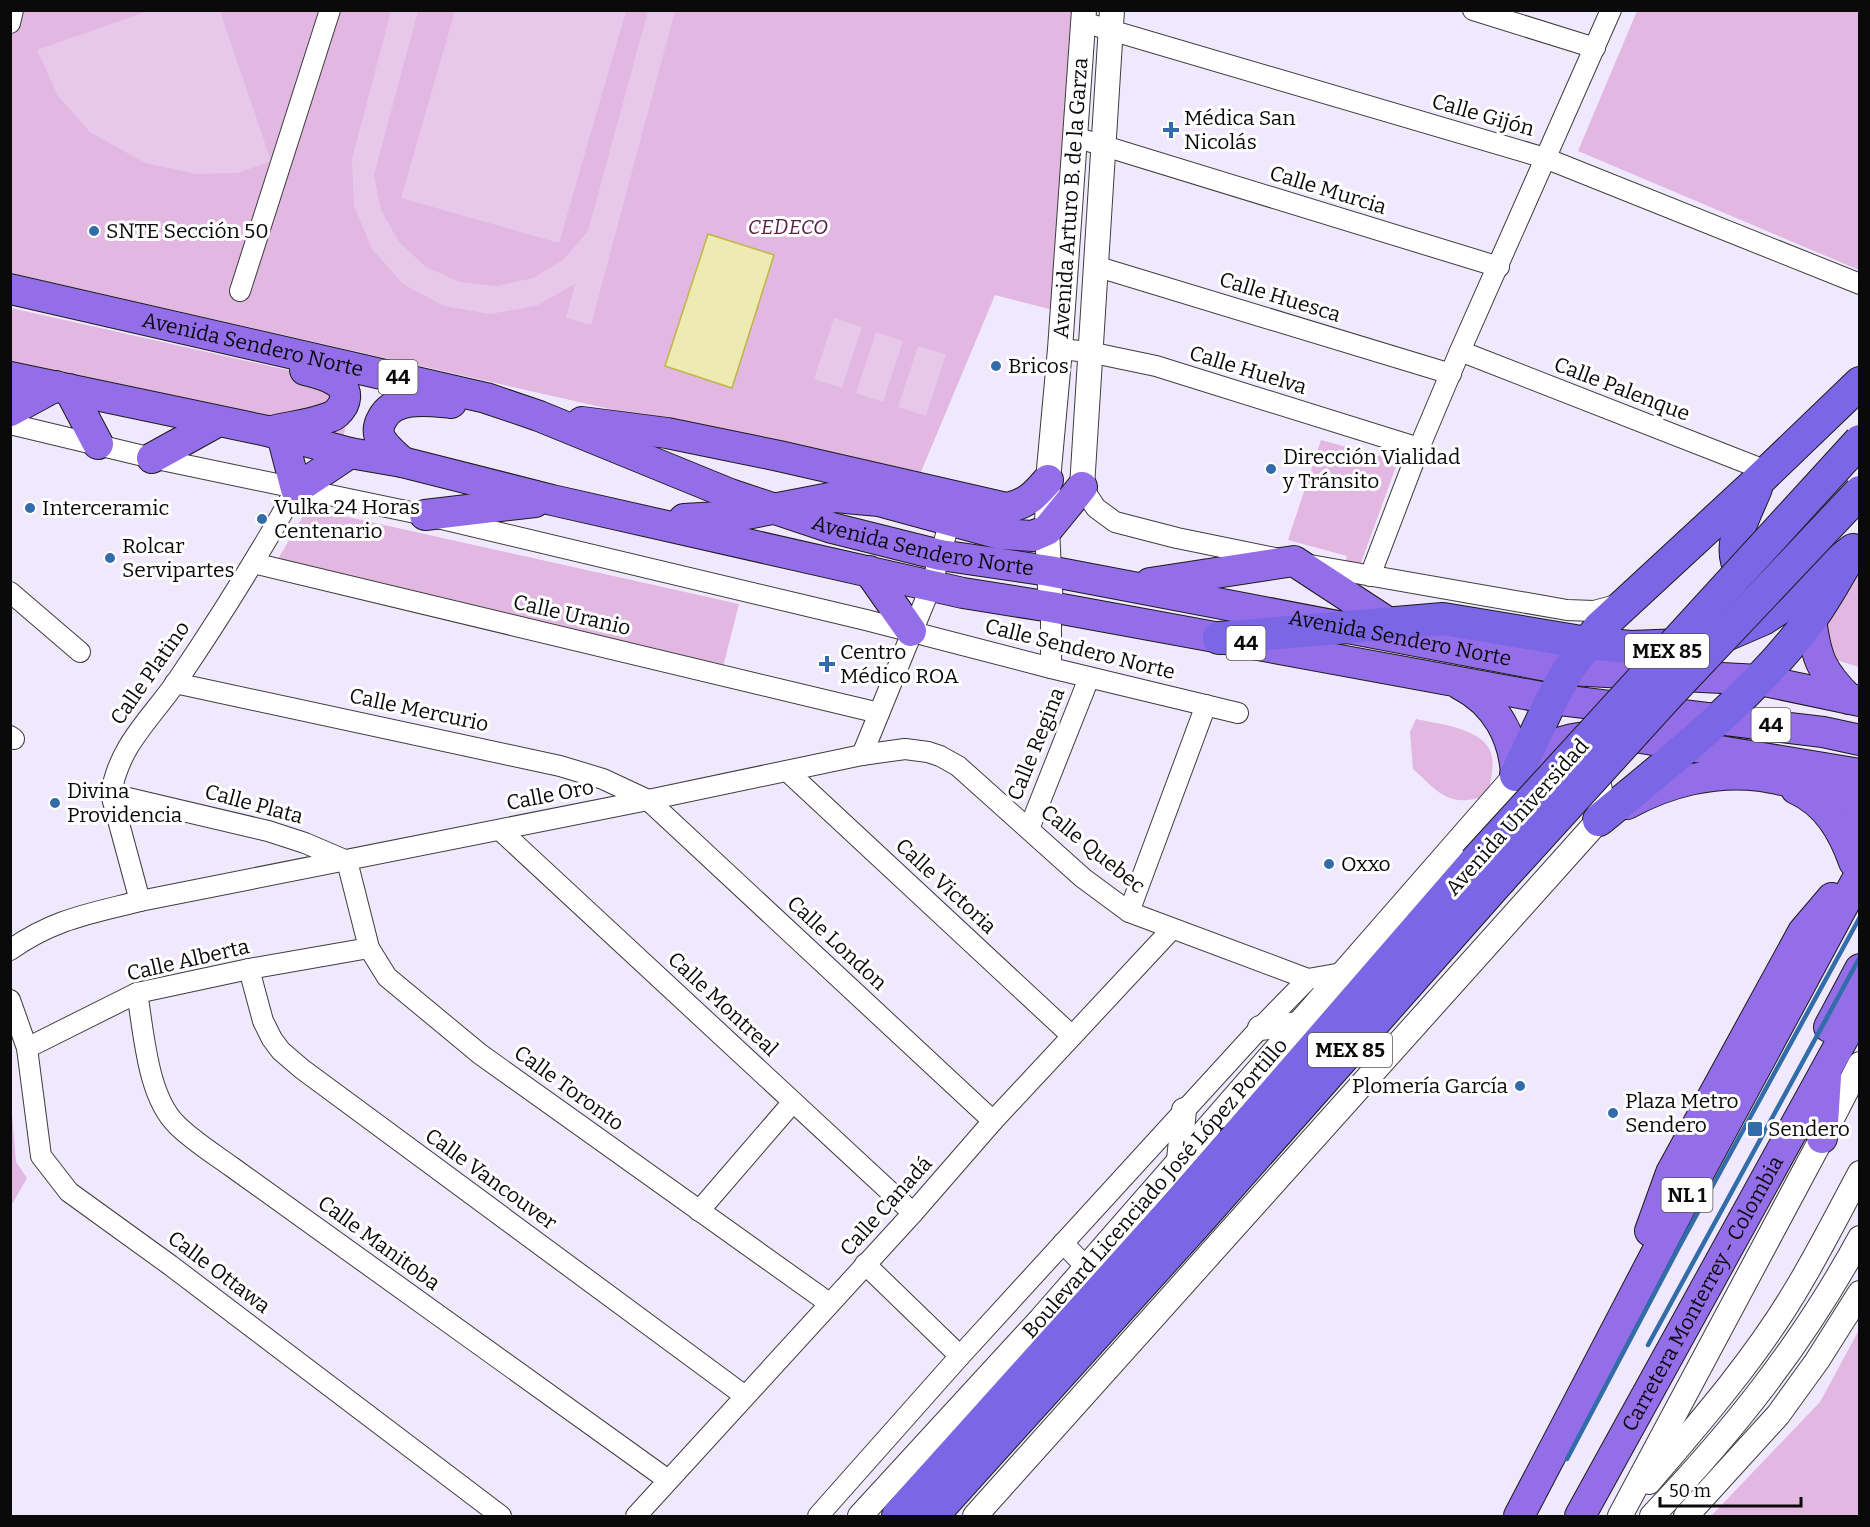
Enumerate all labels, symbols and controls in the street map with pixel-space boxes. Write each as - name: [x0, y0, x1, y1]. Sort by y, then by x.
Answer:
- street label: Avenida Arturo B. de la Garza: [1048, 56, 1094, 339]
- street label: Calle Gijón: [1429, 88, 1537, 142]
- place label: Médica San Nicolás: [1184, 105, 1296, 155]
- marker: Médica San Nicolás: [1162, 121, 1180, 139]
- street label: Calle Murcia: [1266, 160, 1390, 220]
- park label: CEDECO: [748, 214, 828, 240]
- place label: SNTE Sección 50: [106, 218, 269, 244]
- marker: SNTE Sección 50: [87, 224, 101, 238]
- street label: Calle Huesca: [1216, 266, 1344, 328]
- street label: Avenida Sendero Norte: [140, 307, 366, 382]
- street label: Calle Huelva: [1186, 340, 1310, 400]
- street label: Calle Palenque: [1550, 351, 1694, 427]
- place label: Bricos: [1008, 353, 1069, 379]
- marker: Bricos: [989, 359, 1003, 373]
- road number: 44: [378, 360, 418, 394]
- place label: Dirección Vialidad y Tránsito: [1282, 444, 1460, 494]
- marker: Dirección Vialidad y Tránsito: [1264, 462, 1278, 476]
- place label: Vulka 24 Horas Centenario: [274, 494, 420, 544]
- place label: Interceramic: [42, 495, 170, 521]
- marker: Interceramic: [23, 501, 37, 515]
- street label: Avenida Sendero Norte: [809, 509, 1036, 582]
- marker: Vulka 24 Horas Centenario: [255, 512, 269, 526]
- place label: Rolcar Servipartes: [122, 533, 235, 583]
- marker: Rolcar Servipartes: [103, 551, 117, 565]
- street label: Calle Uranio: [511, 589, 633, 641]
- street label: Avenida Sendero Norte: [1287, 604, 1514, 672]
- street label: Calle Sendero Norte: [982, 613, 1178, 685]
- street label: Calle Platino: [105, 616, 195, 730]
- road number: 44: [1226, 626, 1266, 660]
- road number: MEX 85: [1625, 634, 1709, 668]
- place label: Centro Médico ROA: [840, 639, 959, 689]
- marker: Centro Médico ROA: [818, 655, 836, 673]
- street label: Calle Mercurio: [347, 683, 491, 737]
- street label: Calle Regina: [1002, 683, 1071, 804]
- road number: 44: [1752, 708, 1790, 742]
- street label: Avenida Universidad: [1440, 733, 1594, 901]
- street label: Calle Oro: [504, 774, 596, 816]
- place label: Divina Providencia: [67, 778, 183, 828]
- street label: Calle Plata: [202, 778, 307, 830]
- marker: Divina Providencia: [48, 796, 62, 810]
- street label: Calle Quebec: [1035, 799, 1151, 899]
- street label: Calle Victoria: [890, 833, 1002, 940]
- place label: Oxxo: [1341, 851, 1391, 877]
- marker: Oxxo: [1322, 857, 1336, 871]
- street label: Calle London: [782, 890, 892, 996]
- street label: Calle Alberta: [124, 933, 252, 987]
- street label: Calle Montreal: [662, 946, 784, 1062]
- street label: Boulevard Licenciado José López Portillo: [1017, 1033, 1293, 1344]
- road number: MEX 85: [1308, 1033, 1392, 1067]
- street label: Calle Toronto: [509, 1039, 629, 1137]
- place label: Plomería García: [1352, 1073, 1508, 1099]
- marker: Plomería García: [1513, 1079, 1527, 1093]
- place label: Plaza Metro Sendero: [1625, 1088, 1739, 1138]
- marker: Plaza Metro Sendero: [1606, 1106, 1620, 1120]
- place label: Sendero: [1768, 1116, 1850, 1142]
- marker: Sendero: [1746, 1120, 1764, 1138]
- street label: Calle Vancouver: [420, 1122, 562, 1236]
- street label: Calle Canadá: [834, 1150, 938, 1261]
- street label: Carretera Monterrey - Colombia: [1616, 1151, 1789, 1436]
- road number: NL 1: [1662, 1178, 1712, 1212]
- street label: Calle Manitoba: [313, 1190, 446, 1296]
- street label: Calle Ottawa: [163, 1225, 276, 1319]
- scale bar: [1660, 1470, 1801, 1508]
- text: 50 m: [1669, 1480, 1711, 1502]

